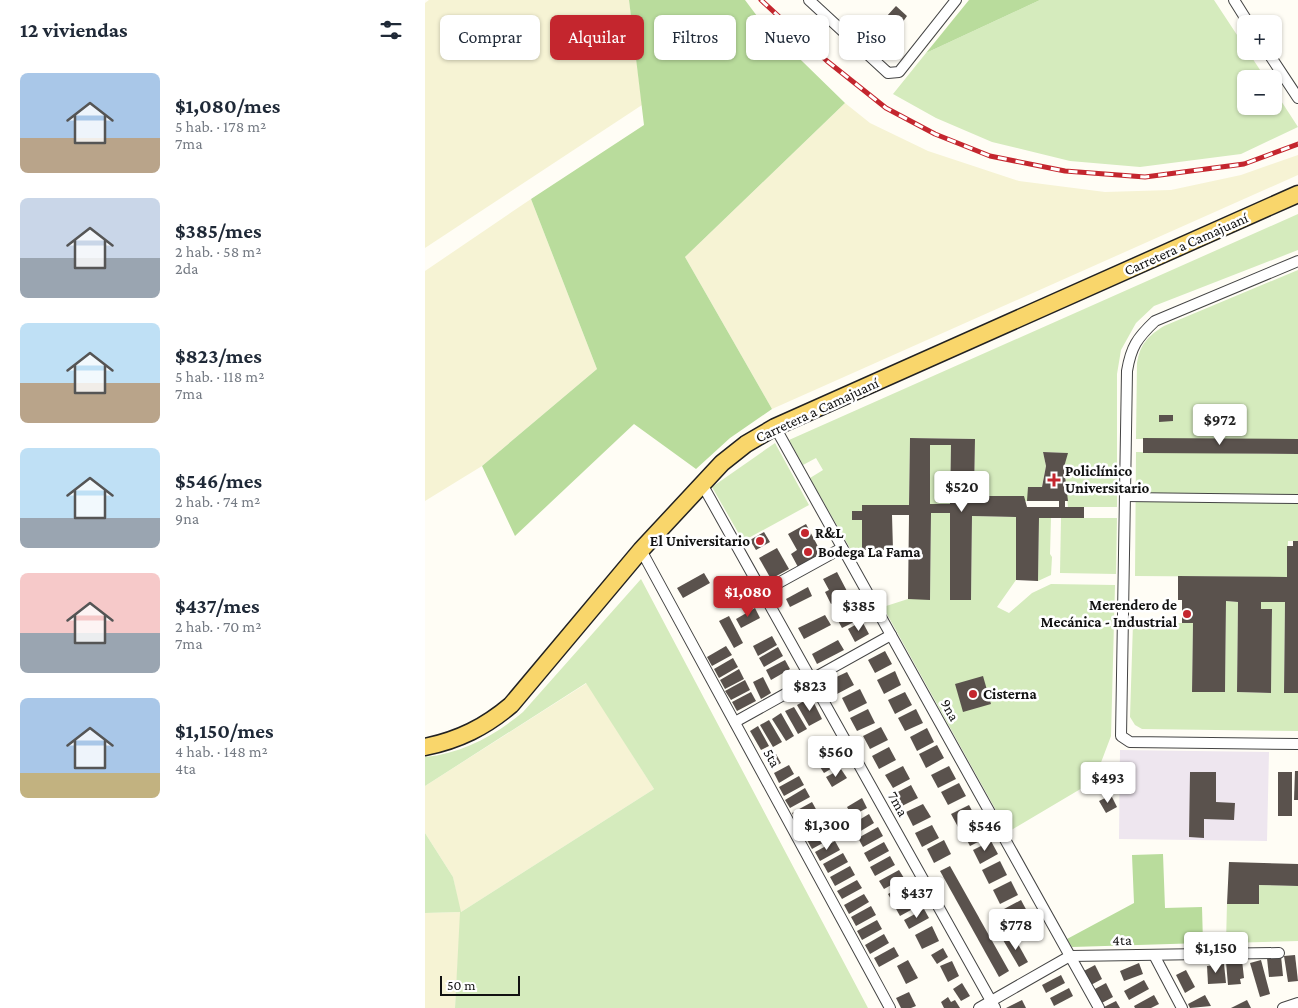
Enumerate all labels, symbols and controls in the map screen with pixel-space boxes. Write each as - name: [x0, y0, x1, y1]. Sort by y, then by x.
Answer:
- chip: Comprar: [440, 15, 540, 60]
- chip: Alquilar: [550, 15, 644, 60]
- chip: Filtros: [654, 15, 736, 60]
- chip: Nuevo: [746, 15, 829, 60]
- chip: Piso: [839, 15, 904, 60]
- map controls: [1237, 15, 1282, 115]
- button: +: [1237, 15, 1282, 60]
- icon: filters: [377, 16, 405, 44]
- text: 12 viviendas: [20, 18, 128, 42]
- button: −: [1237, 70, 1282, 115]
- icon: home: [60, 93, 120, 153]
- text: $1,080/mes: [175, 94, 280, 118]
- text: 5 hab. · 178 m²: [175, 118, 266, 135]
- text: 7ma: [175, 135, 203, 152]
- street label: Carretera a Camajuaní: [1122, 209, 1252, 279]
- icon: home: [60, 218, 120, 278]
- text: $385/mes: [175, 219, 261, 243]
- text: 2 hab. · 58 m²: [175, 243, 261, 260]
- text: 2da: [175, 260, 198, 277]
- icon: home: [60, 343, 120, 403]
- text: $823/mes: [175, 344, 262, 368]
- text: 5 hab. · 118 m²: [175, 368, 264, 385]
- street label: Carretera a Camajuaní: [753, 374, 882, 446]
- text: 7ma: [175, 385, 203, 402]
- pin: $972: [1190, 404, 1250, 446]
- text: $972: [1204, 411, 1236, 428]
- place label: Policlínico Universitario: [1065, 463, 1150, 496]
- icon: home: [60, 468, 120, 528]
- text: $546/mes: [175, 469, 262, 493]
- pin: $520: [932, 470, 992, 513]
- marker: Policlínico Universitario: [1047, 473, 1061, 487]
- text: $520: [945, 478, 979, 495]
- text: 2 hab. · 74 m²: [175, 493, 260, 510]
- text: 9na: [175, 510, 199, 527]
- place label: R&L: [815, 525, 844, 541]
- marker: R&L: [799, 527, 811, 539]
- place label: El Universitario: [650, 533, 750, 549]
- marker: El Universitario: [754, 535, 766, 547]
- place label: Bodega La Fama: [818, 544, 921, 560]
- marker: Bodega La Fama: [802, 546, 814, 558]
- pin: $1,080: [707, 576, 789, 618]
- text: $1,080: [724, 583, 772, 600]
- pin: $385: [829, 590, 889, 632]
- icon: home: [60, 593, 120, 653]
- text: $437/mes: [175, 594, 260, 618]
- text: $385: [843, 597, 875, 614]
- place label: Merendero de Mecánica - Industrial: [1041, 597, 1178, 630]
- marker: Merendero de Mecánica - Industrial: [1181, 608, 1193, 620]
- text: 2 hab. · 70 m²: [175, 618, 261, 635]
- text: 7ma: [175, 635, 203, 652]
- pin: $823: [780, 670, 840, 712]
- text: $823: [793, 677, 827, 694]
- place label: Cisterna: [983, 686, 1037, 702]
- marker: Cisterna: [967, 688, 979, 700]
- street label: 9na: [938, 696, 963, 724]
- icon: home: [60, 718, 120, 778]
- text: $1,150/mes: [175, 719, 274, 743]
- pin: $560: [806, 736, 866, 778]
- text: 4 hab. · 148 m²: [175, 743, 268, 760]
- text: $560: [819, 743, 853, 760]
- street label: 5ta: [760, 746, 784, 770]
- text: 4ta: [175, 760, 196, 777]
- pin: $493: [1078, 762, 1138, 804]
- text: $493: [1092, 769, 1124, 786]
- street label: 7ma: [885, 789, 911, 819]
- pin: $1,300: [786, 808, 868, 851]
- pin: $546: [955, 810, 1015, 852]
- text: $1,300: [804, 816, 850, 833]
- text: $546: [968, 817, 1002, 834]
- pin: $437: [887, 876, 947, 919]
- text: $437: [901, 884, 933, 901]
- pin: $778: [986, 908, 1046, 951]
- text: $778: [1000, 916, 1032, 933]
- street label: 4ta: [1112, 932, 1132, 948]
- pin: $1,150: [1175, 932, 1257, 974]
- text: $1,150: [1195, 939, 1237, 956]
- scale bar: [440, 973, 520, 996]
- text: 50 m: [447, 977, 475, 993]

